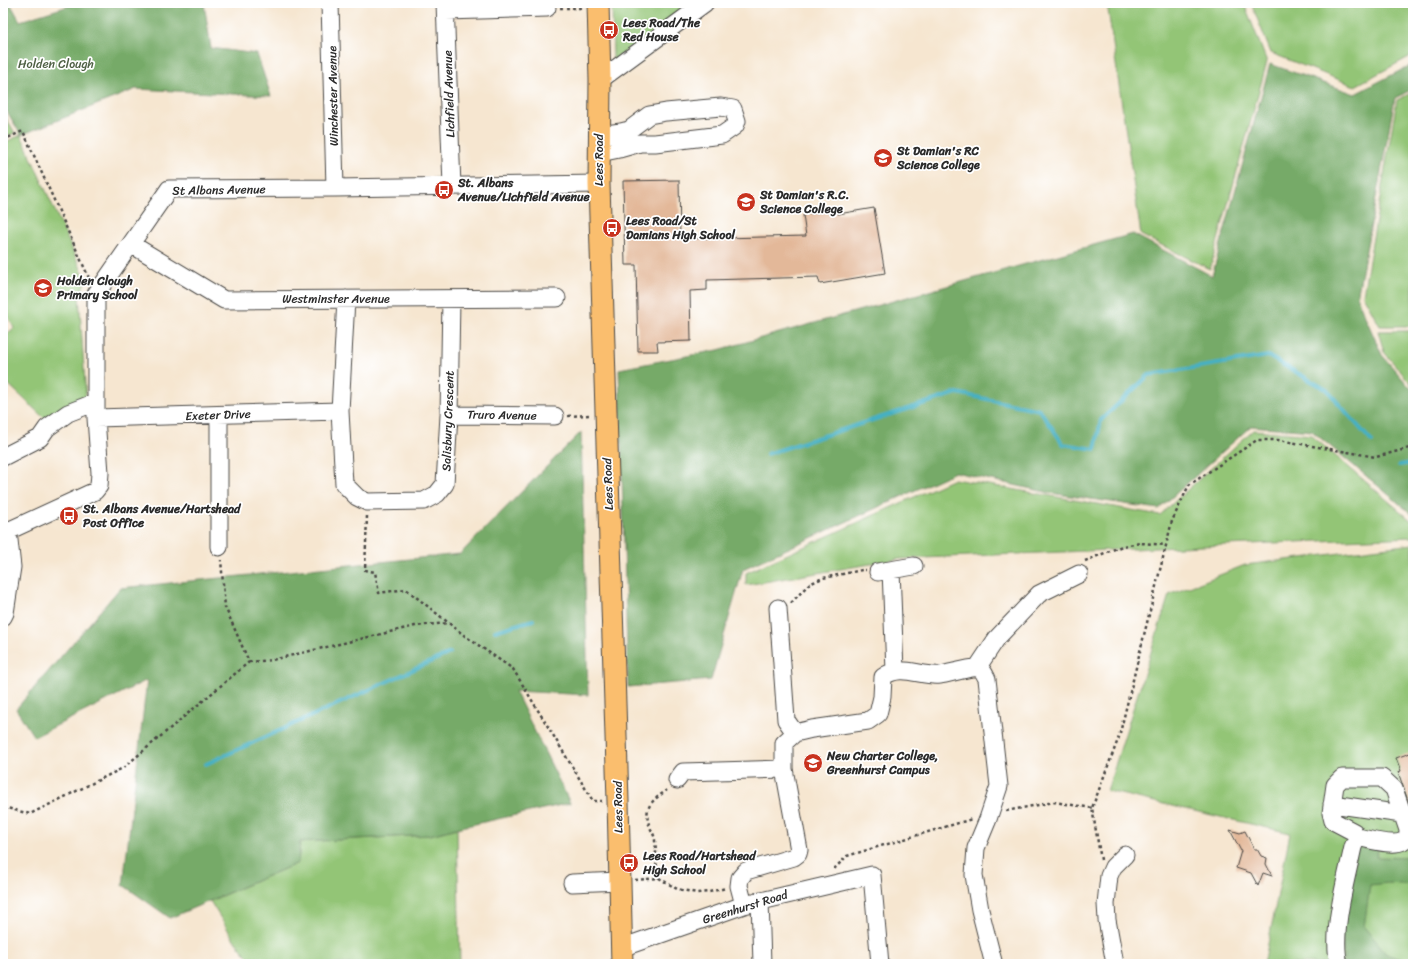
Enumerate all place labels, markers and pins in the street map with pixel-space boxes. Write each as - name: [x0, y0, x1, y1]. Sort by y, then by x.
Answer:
- place label: Lees Road/The Red House: [622, 12, 701, 48]
- bus stop icon: Lees Road/The Red House: [598, 19, 620, 41]
- place label: St Damian's RC Science College: [896, 140, 980, 176]
- school or university icon: St Damian's RC Science College: [872, 147, 894, 169]
- place label: St. Albans Avenue/Lichfield Avenue: [457, 172, 590, 208]
- bus stop icon: St. Albans Avenue/Lichfield Avenue: [433, 179, 455, 201]
- place label: St Damian's R.C. Science College: [759, 184, 849, 220]
- school or university icon: St Damian's R.C. Science College: [735, 191, 757, 213]
- place label: Lees Road/St Damians High School: [626, 210, 736, 246]
- bus stop icon: Lees Road/St Damians High School: [601, 217, 623, 239]
- place label: Holden Clough Primary School: [56, 270, 138, 306]
- school or university icon: Holden Clough Primary School: [32, 277, 54, 299]
- place label: St. Albans Avenue/Hartshead Post Office: [82, 498, 242, 534]
- bus stop icon: St. Albans Avenue/Hartshead Post Office: [58, 505, 80, 527]
- place label: New Charter College, Greenhurst Campus: [826, 745, 938, 781]
- school or university icon: New Charter College, Greenhurst Campus: [802, 752, 824, 774]
- place label: Lees Road/Hartshead High School: [642, 845, 757, 881]
- bus stop icon: Lees Road/Hartshead High School: [618, 852, 640, 874]

